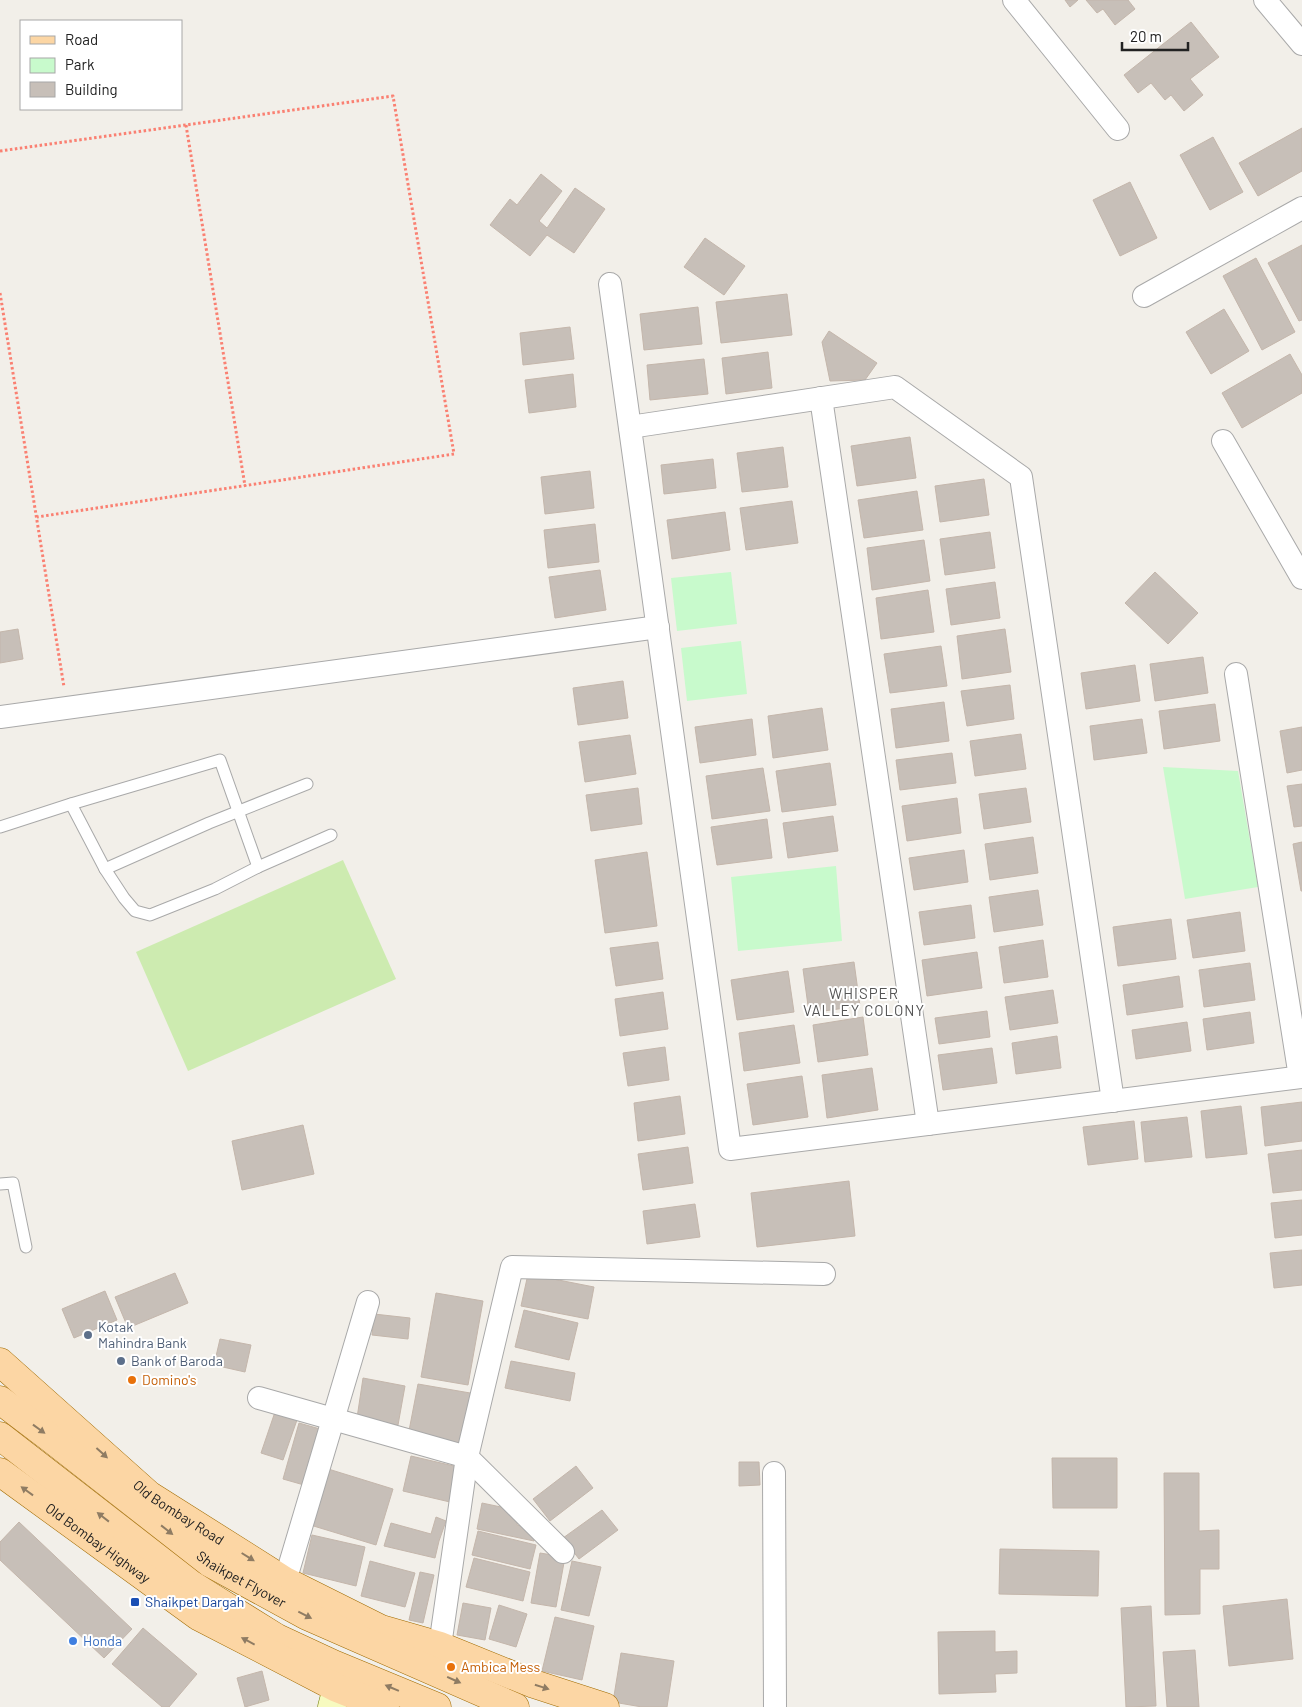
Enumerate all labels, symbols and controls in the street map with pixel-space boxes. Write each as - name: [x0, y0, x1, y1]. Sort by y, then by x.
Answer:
- legend: [20, 20, 182, 110]
- scale bar: [1122, 20, 1188, 52]
- text: 20 m: [1130, 27, 1162, 45]
- text: Road: [65, 30, 98, 48]
- text: Park: [65, 55, 95, 73]
- text: Building: [65, 80, 118, 98]
- district label: WHISPER VALLEY COLONY: [803, 984, 925, 1019]
- place label: Kotak Mahindra Bank: [98, 1318, 187, 1351]
- marker: Kotak Mahindra Bank: [82, 1329, 94, 1341]
- place label: Bank of Baroda: [131, 1352, 223, 1369]
- marker: Bank of Baroda: [115, 1355, 127, 1367]
- place label: Domino's: [142, 1371, 197, 1388]
- marker: Domino's: [126, 1374, 138, 1386]
- one-way arrow: [32, 1424, 45, 1435]
- one-way arrow: [95, 1447, 108, 1458]
- street label: Old Bombay Road: [130, 1476, 227, 1548]
- one-way arrow: [20, 1486, 34, 1496]
- street label: Old Bombay Highway: [42, 1499, 154, 1587]
- one-way arrow: [97, 1512, 110, 1522]
- one-way arrow: [160, 1524, 173, 1535]
- street label: Shaikpet Flyover: [193, 1547, 289, 1611]
- one-way arrow: [241, 1553, 254, 1562]
- place label: Shaikpet Dargah: [145, 1593, 244, 1610]
- marker: Shaikpet Dargah: [129, 1596, 141, 1608]
- one-way arrow: [298, 1611, 312, 1619]
- place label: Honda: [83, 1632, 122, 1649]
- marker: Honda: [67, 1635, 79, 1647]
- one-way arrow: [241, 1637, 254, 1646]
- place label: Ambica Mess: [461, 1658, 540, 1675]
- marker: Ambica Mess: [445, 1661, 457, 1673]
- one-way arrow: [447, 1677, 461, 1685]
- one-way arrow: [385, 1684, 399, 1692]
- one-way arrow: [534, 1684, 549, 1691]

